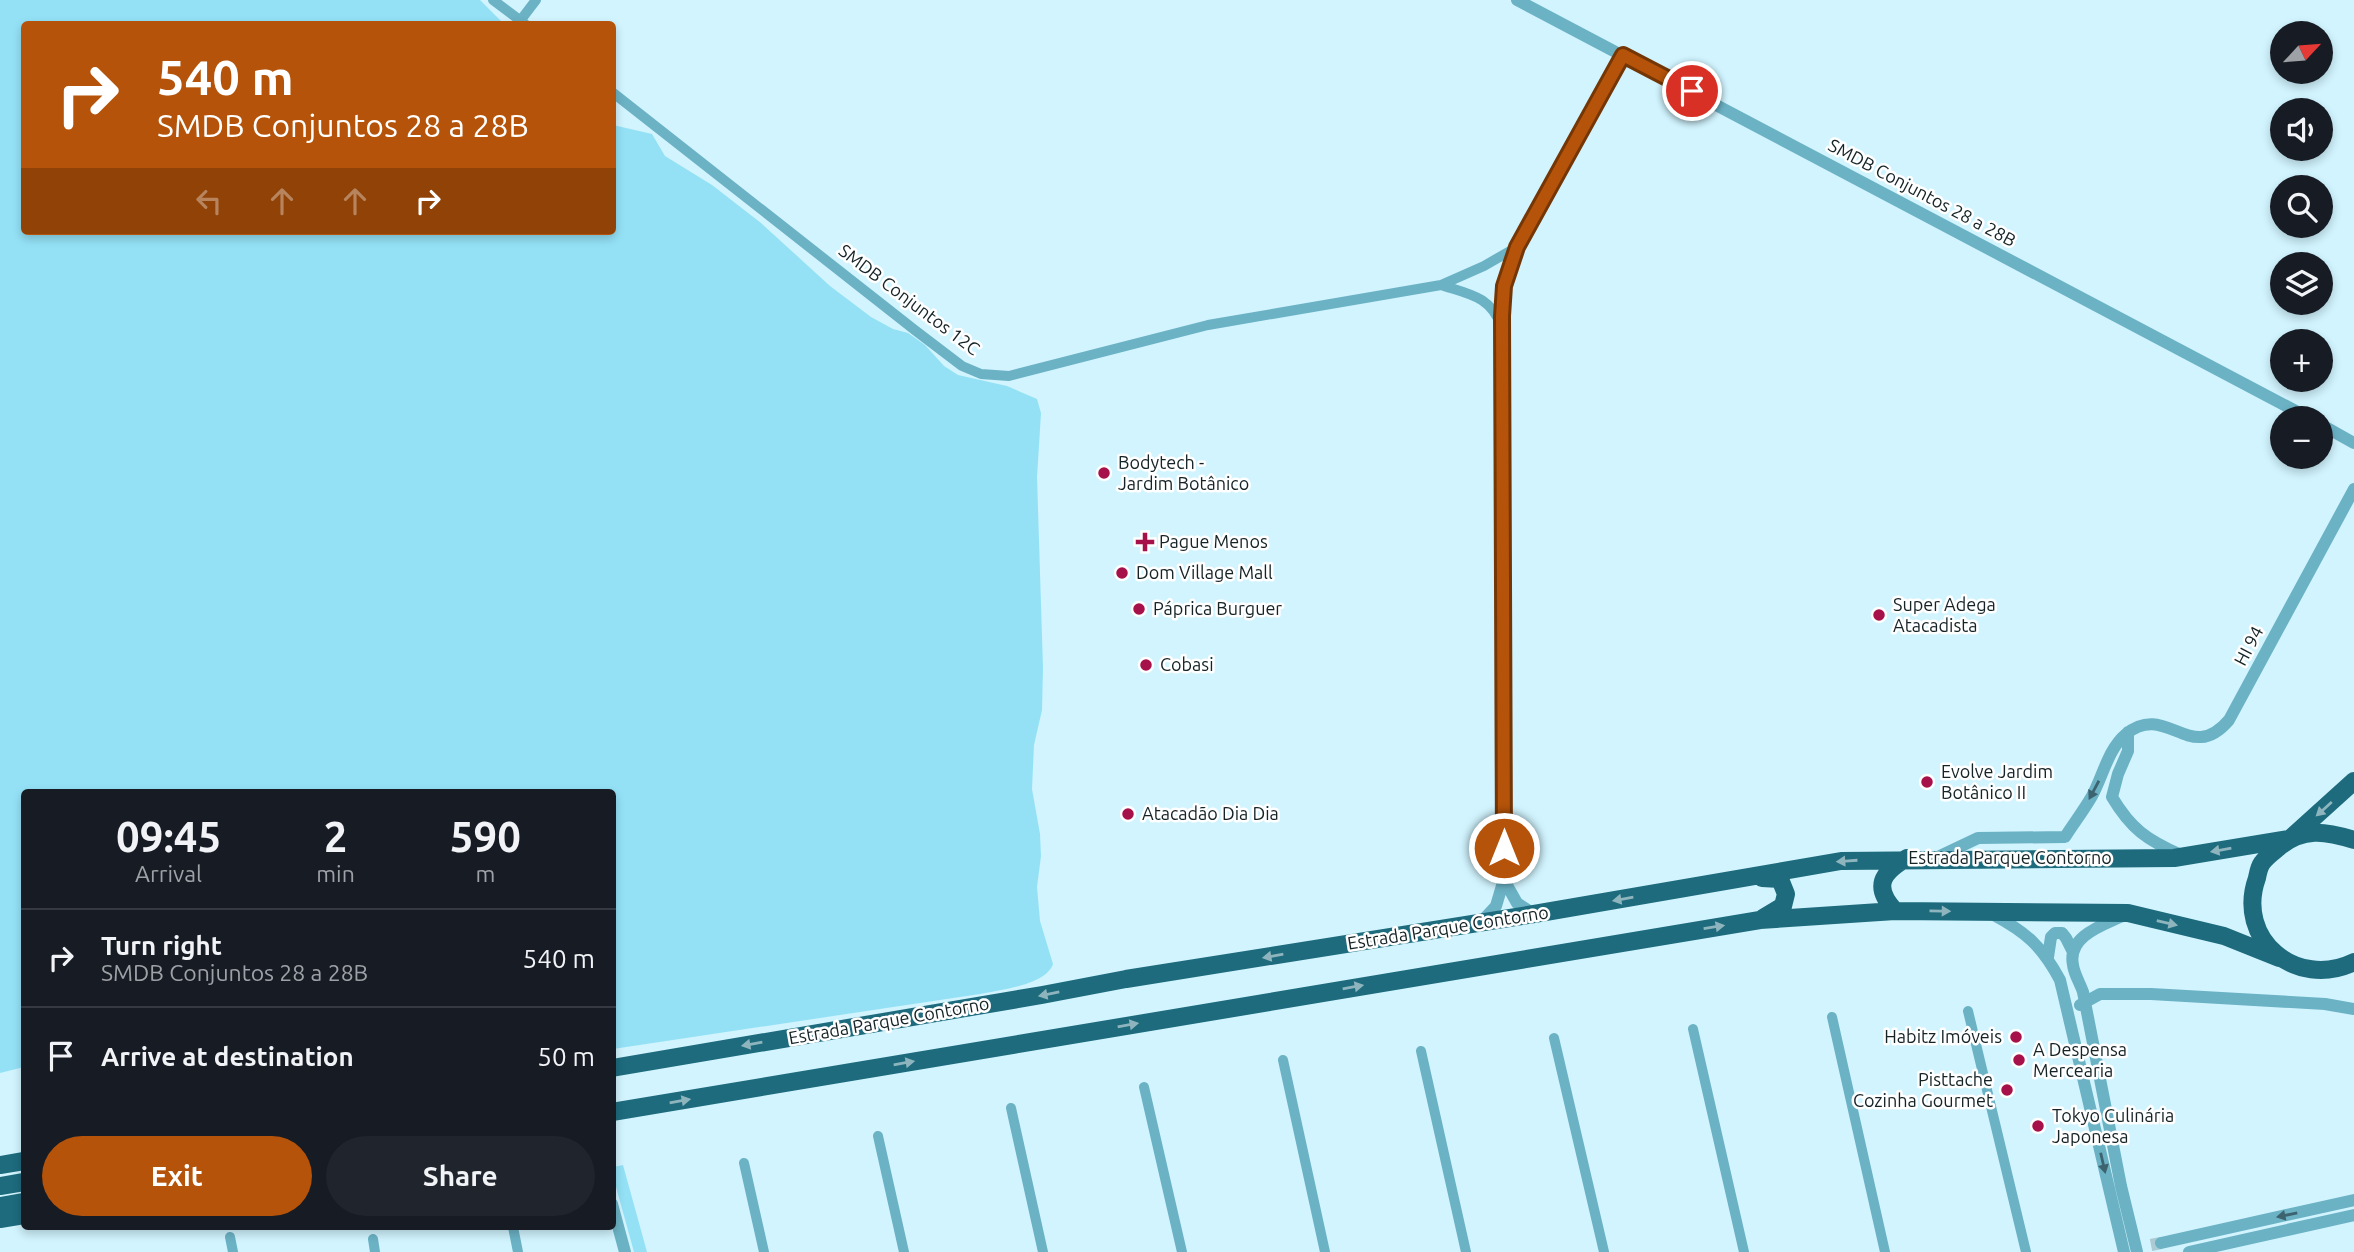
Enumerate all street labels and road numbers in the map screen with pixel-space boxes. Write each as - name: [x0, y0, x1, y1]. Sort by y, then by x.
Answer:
- street label: SMDB Conjuntos 28 a 28B: [1825, 134, 2019, 250]
- street label: SMDB Conjuntos 12C: [835, 240, 984, 359]
- street label: HI 94: [2230, 622, 2267, 669]
- street label: Estrada Parque Contorno: [1908, 847, 2112, 867]
- street label: Estrada Parque Contorno: [1346, 901, 1550, 953]
- street label: Estrada Parque Contorno: [787, 992, 991, 1048]

